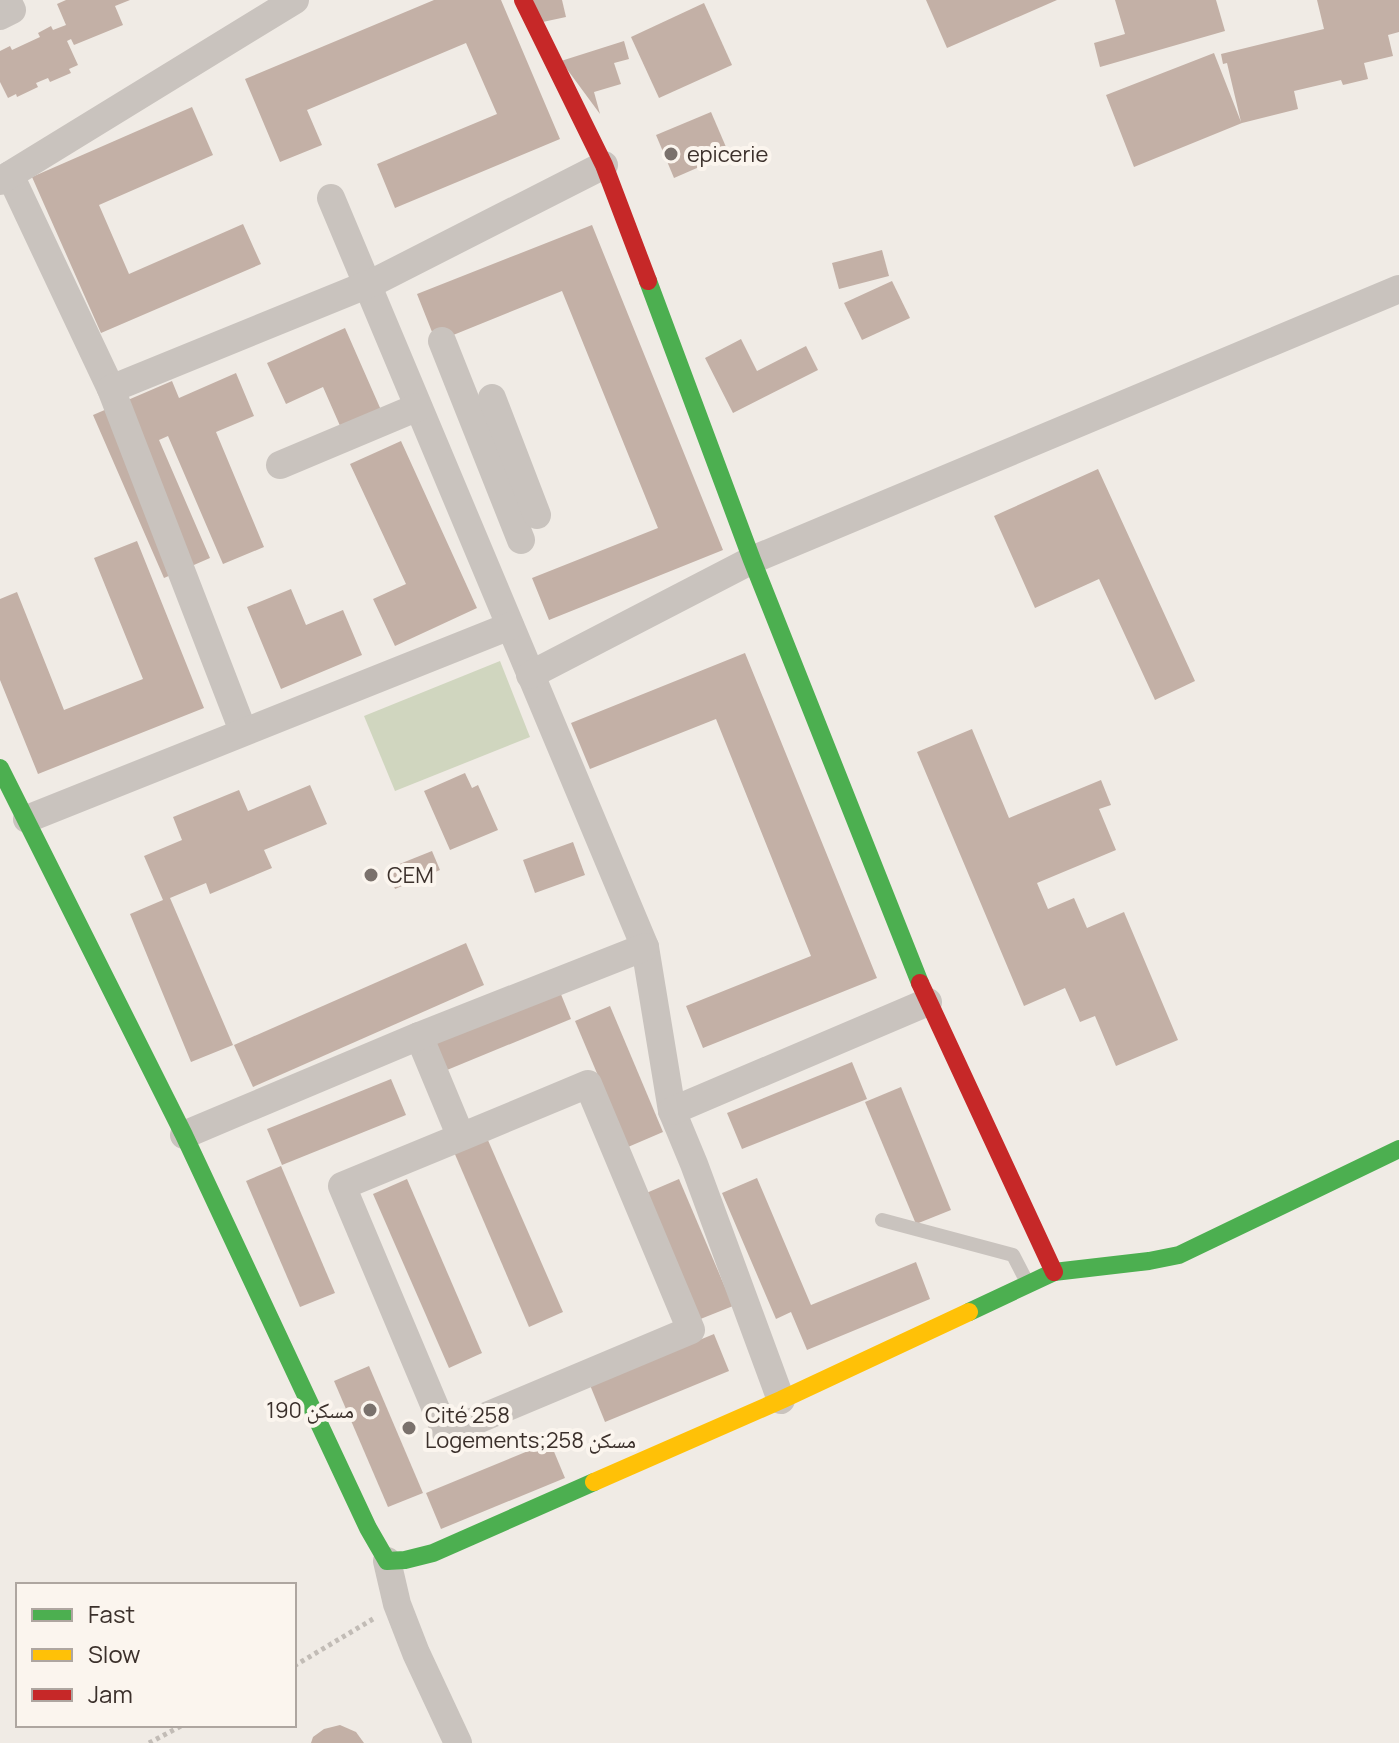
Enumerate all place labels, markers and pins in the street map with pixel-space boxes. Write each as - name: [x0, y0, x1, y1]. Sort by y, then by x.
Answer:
- place label: epicerie: [687, 139, 768, 169]
- marker: epicerie: [662, 145, 680, 163]
- place label: CEM: [387, 860, 434, 890]
- marker: CEM: [362, 866, 380, 884]
- place label: 190 مسكن: [266, 1395, 354, 1425]
- place label: Cité 258 Logements;258 مسكن: [425, 1400, 636, 1455]
- marker: 190 مسكن: [361, 1401, 379, 1419]
- marker: Cité 258 Logements;258 مسكن: [400, 1419, 418, 1437]

